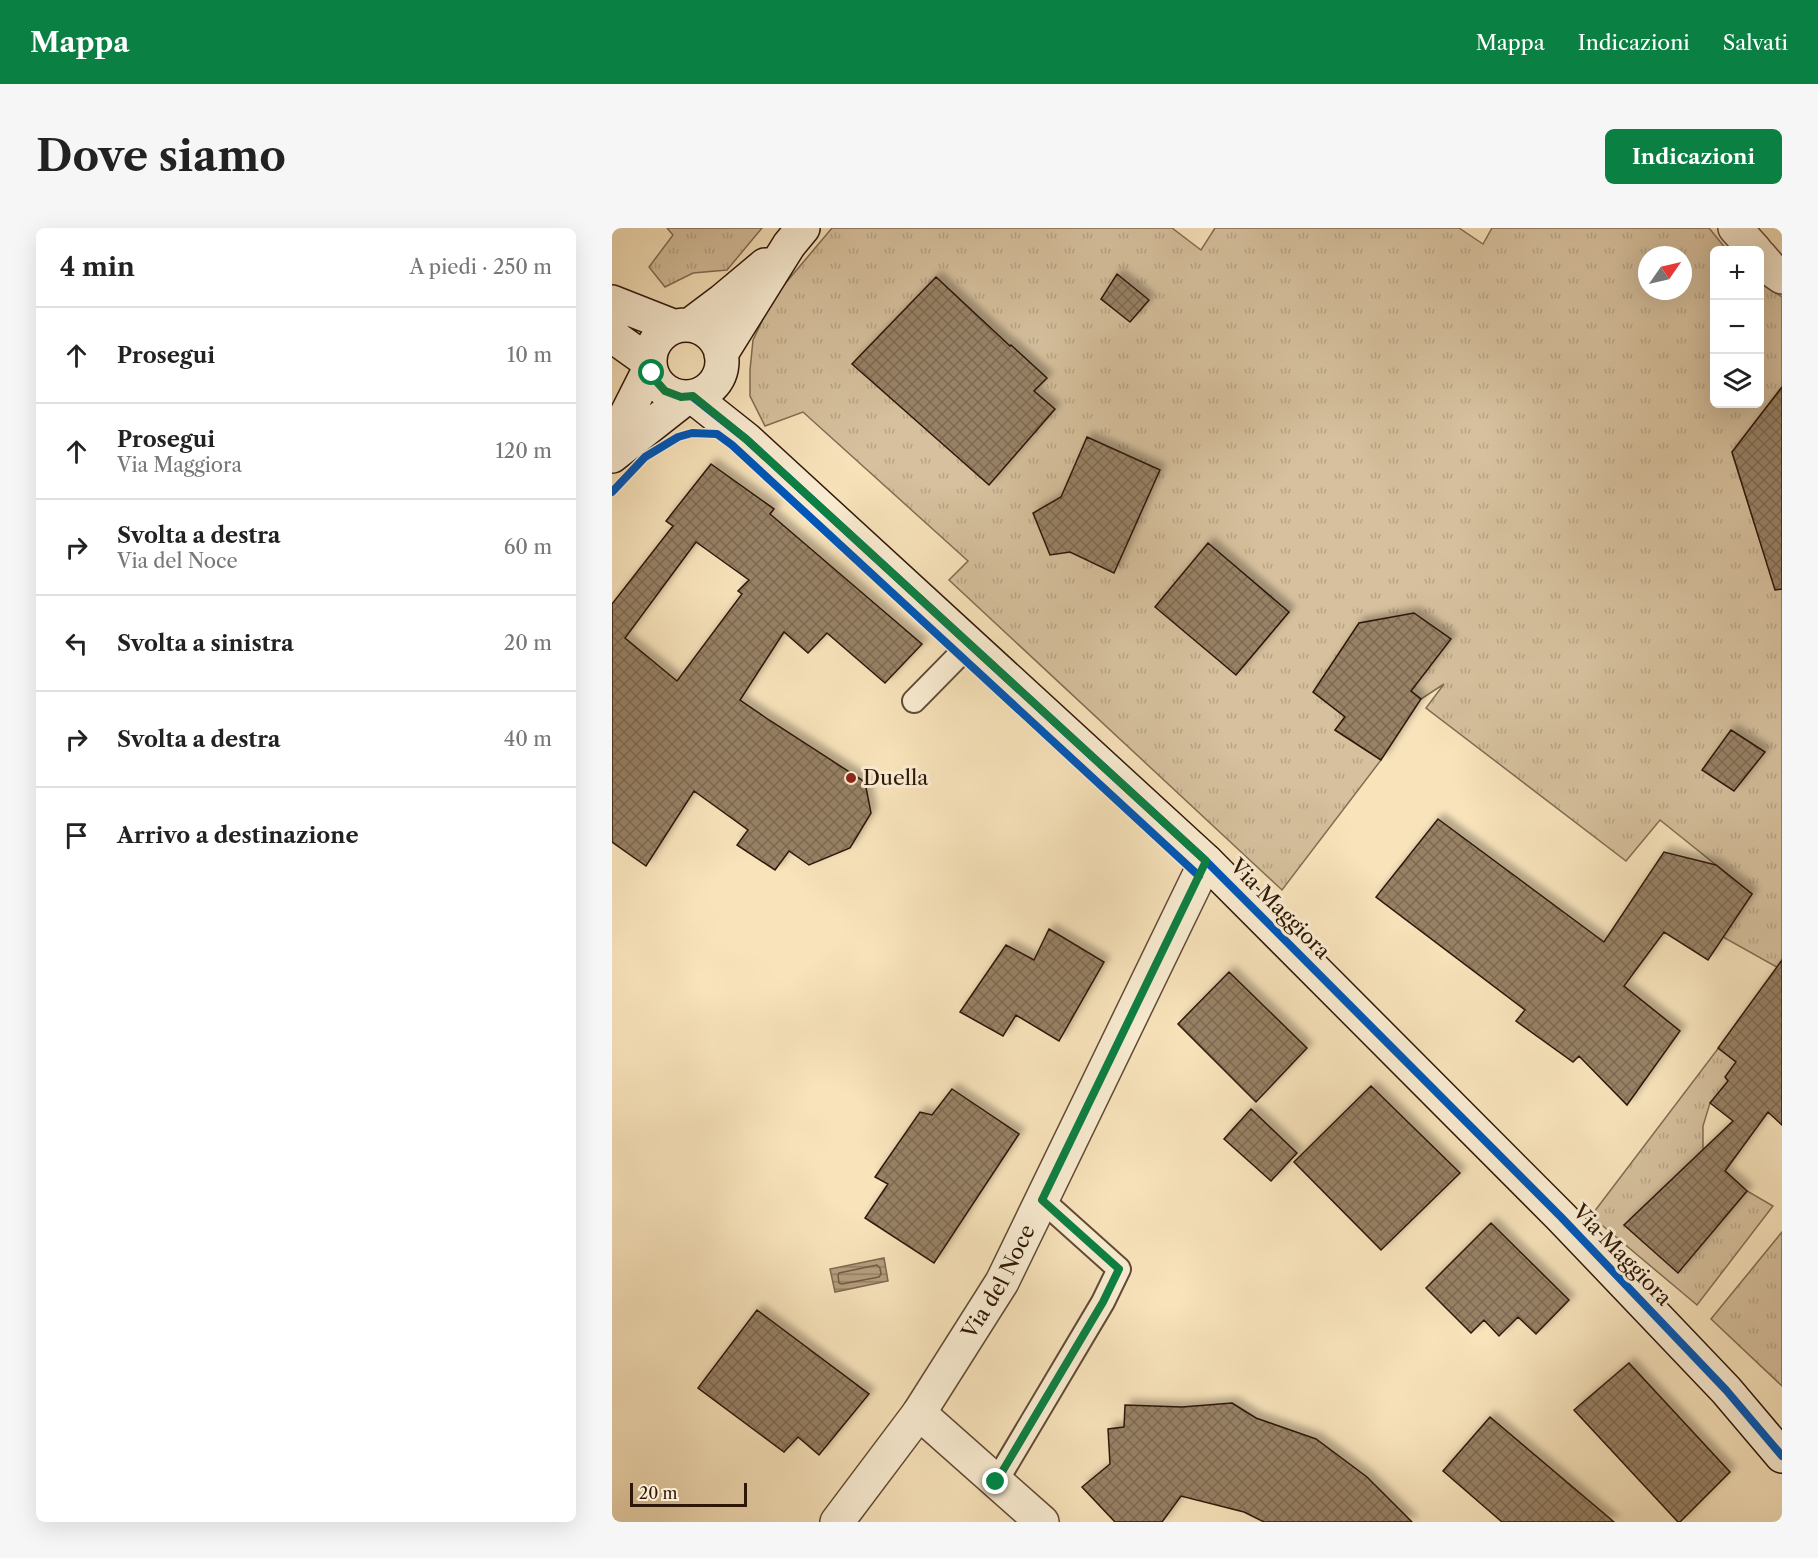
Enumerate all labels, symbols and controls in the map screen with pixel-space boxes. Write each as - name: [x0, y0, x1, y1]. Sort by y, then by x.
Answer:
- text: Mappa: [30, 25, 129, 59]
- text: Mappa: [1476, 30, 1545, 55]
- text: Indicazioni: [1578, 30, 1690, 55]
- text: Salvati: [1723, 30, 1788, 55]
- button: Indicazioni: [1605, 129, 1782, 184]
- text: Dove siamo: [36, 130, 286, 182]
- north arrow: [1638, 246, 1692, 300]
- map controls: [1710, 246, 1764, 408]
- button: +: [1710, 246, 1764, 300]
- text: 4 min: [60, 251, 135, 283]
- text: A piedi · 250 m: [409, 255, 552, 279]
- button: −: [1710, 300, 1764, 354]
- icon: ahead: [60, 339, 93, 372]
- text: Prosegui: [117, 342, 215, 369]
- text: 10 m: [507, 343, 552, 367]
- button: layers: [1710, 354, 1764, 408]
- route start: [638, 359, 664, 385]
- text: Prosegui: [117, 426, 215, 453]
- icon: ahead: [60, 435, 93, 468]
- text: 120 m: [495, 439, 552, 463]
- text: Via Maggiora: [117, 453, 242, 477]
- text: Svolta a destra: [117, 522, 280, 549]
- icon: right: [60, 531, 93, 564]
- text: 60 m: [504, 535, 552, 559]
- text: Via del Noce: [117, 549, 238, 573]
- icon: left: [60, 627, 93, 660]
- text: Svolta a sinistra: [117, 630, 294, 657]
- text: 20 m: [504, 631, 552, 655]
- icon: right: [60, 723, 93, 756]
- text: Svolta a destra: [117, 726, 280, 753]
- text: 40 m: [504, 727, 552, 751]
- place label: Duella: [863, 765, 929, 790]
- marker: Duella: [844, 771, 858, 785]
- icon: arrive: [60, 819, 93, 852]
- text: Arrivo a destinazione: [117, 822, 359, 849]
- street label: Via Maggiora: [1224, 853, 1336, 965]
- street label: Via Maggiora: [1567, 1198, 1678, 1311]
- street label: Via del Noce: [956, 1221, 1040, 1344]
- route end: [982, 1468, 1008, 1494]
- scale bar: [630, 1480, 747, 1508]
- text: 20 m: [639, 1483, 678, 1503]

